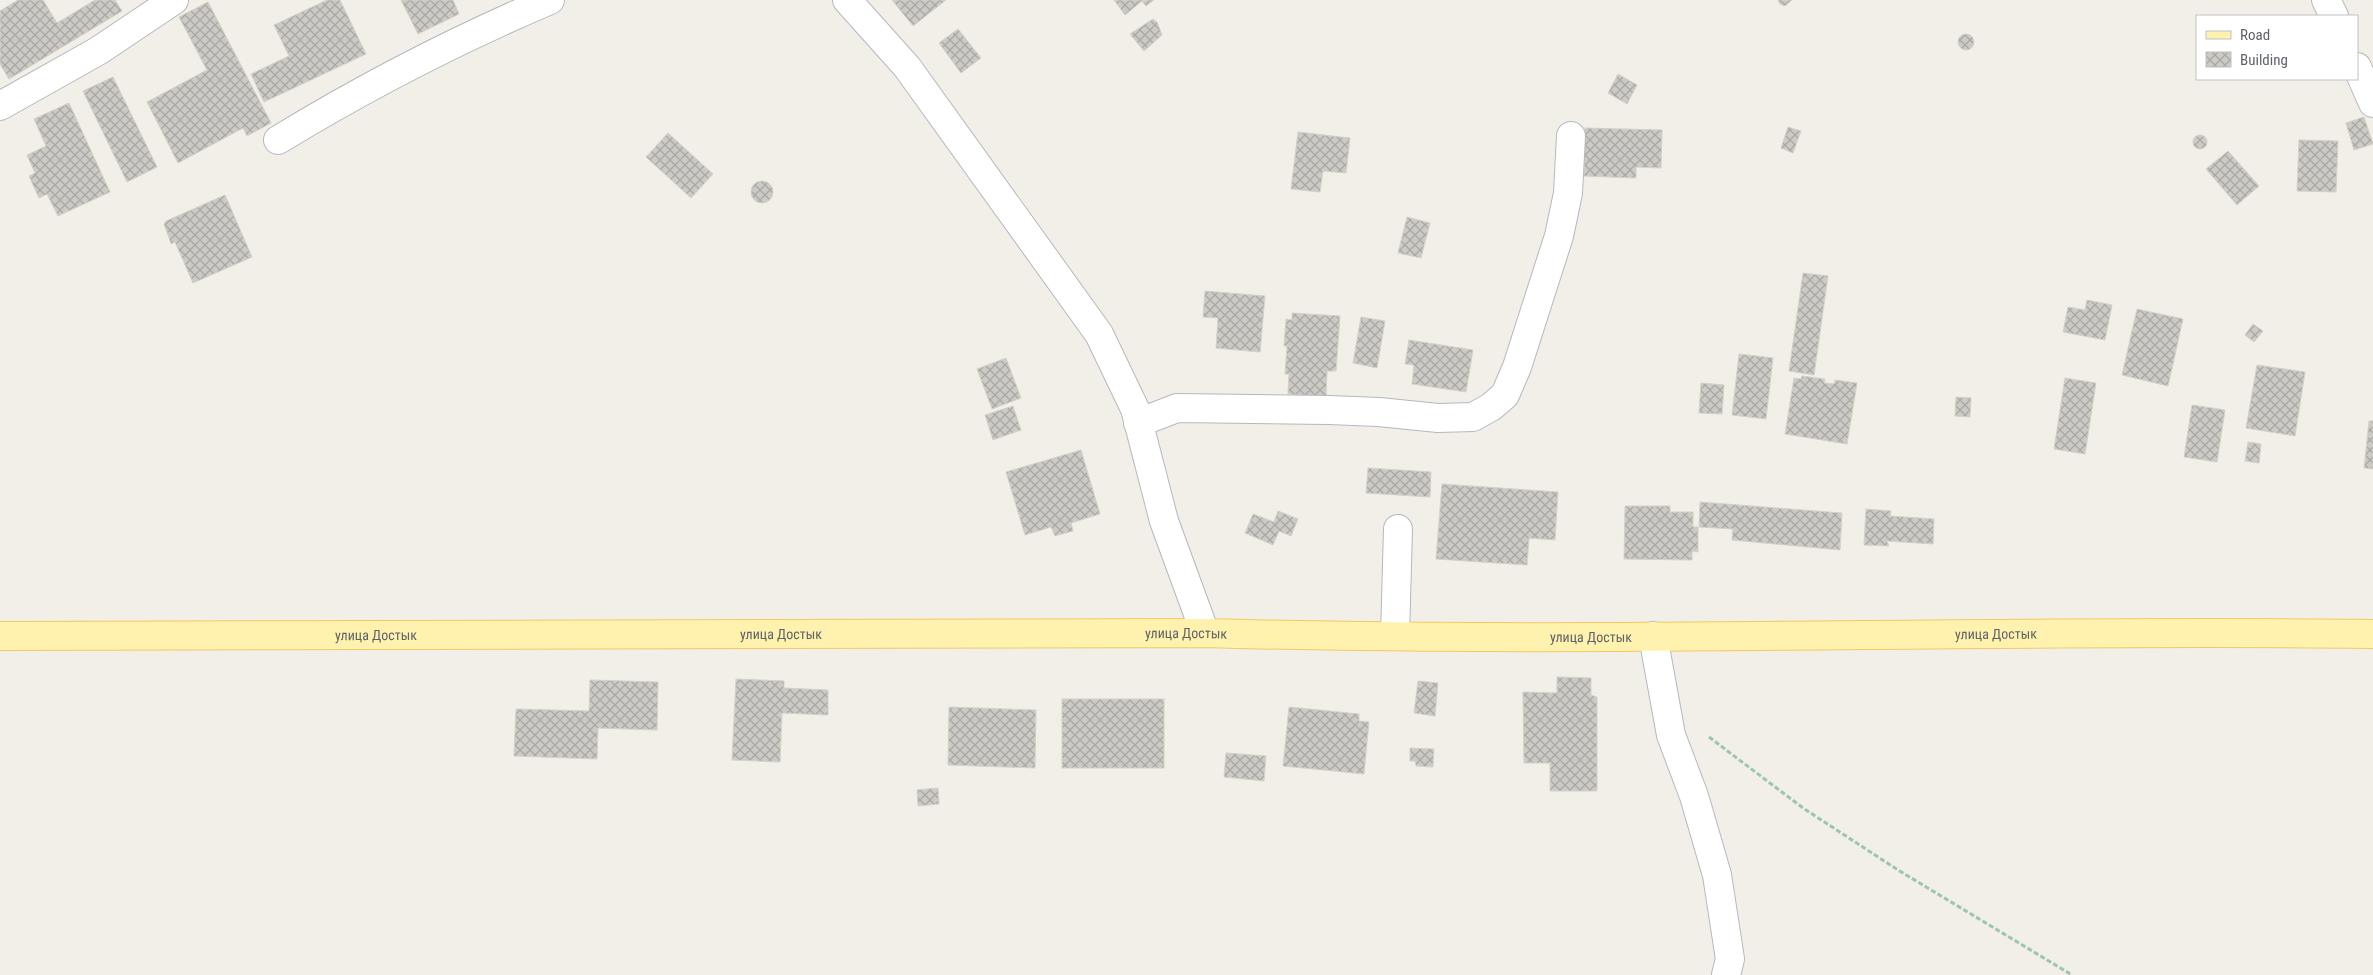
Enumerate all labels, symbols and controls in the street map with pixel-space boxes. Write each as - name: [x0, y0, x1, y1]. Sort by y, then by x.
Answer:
- legend: [2196, 15, 2358, 80]
- text: Road: [2240, 26, 2270, 44]
- text: Building: [2240, 51, 2288, 69]
- street label: улица Достык: [1145, 625, 1228, 642]
- street label: улица Достык: [740, 626, 822, 642]
- street label: улица Достык: [1955, 626, 2037, 642]
- street label: улица Достык: [335, 627, 417, 643]
- street label: улица Достык: [1550, 629, 1632, 645]

